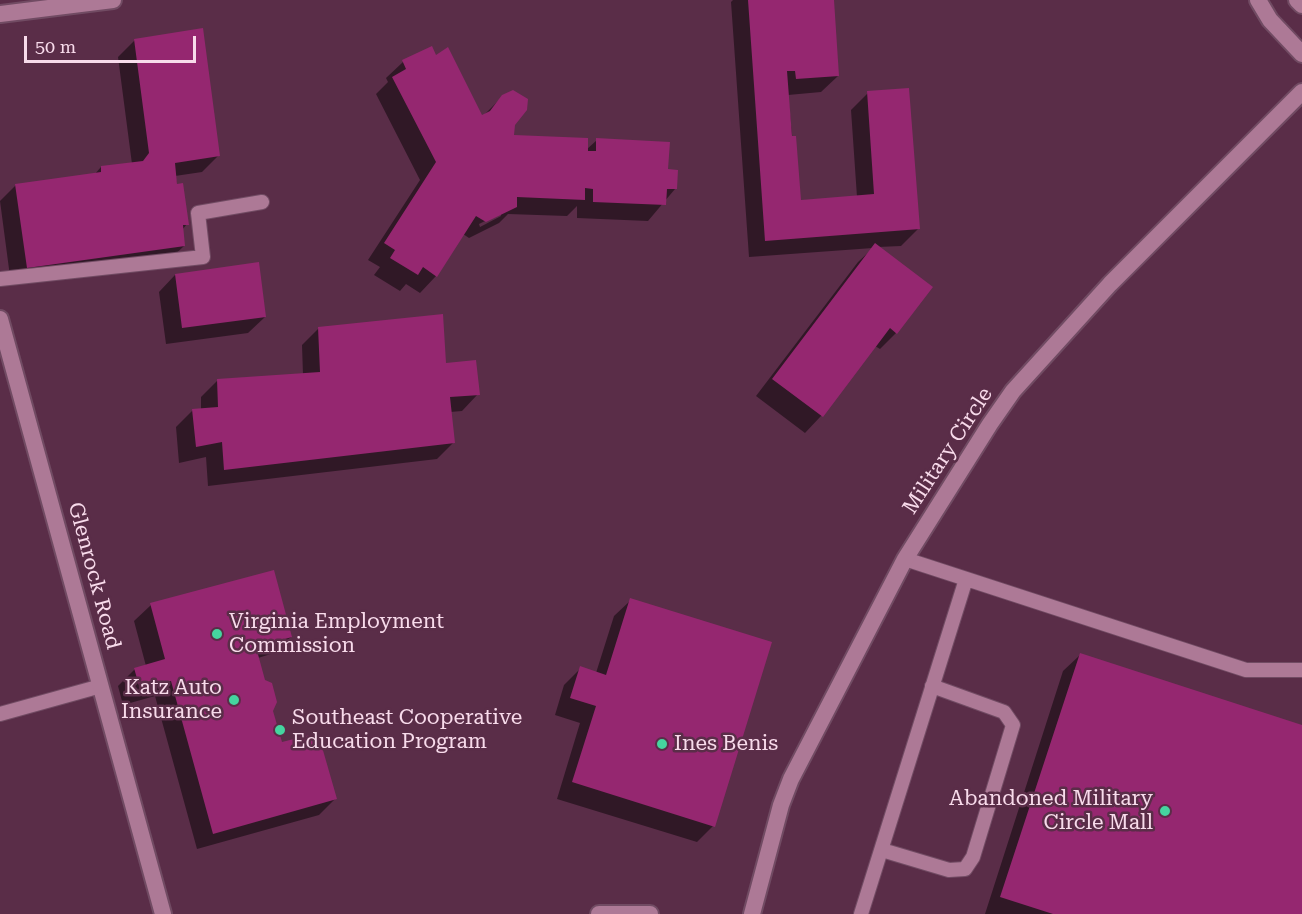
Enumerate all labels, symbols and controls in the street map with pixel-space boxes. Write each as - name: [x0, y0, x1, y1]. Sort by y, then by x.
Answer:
- scale bar: [27, 24, 200, 62]
- text: 50 m: [35, 36, 76, 57]
- street label: Military Circle: [898, 383, 998, 519]
- street label: Glenrock Road: [62, 500, 126, 652]
- place label: Virginia Employment Commission: [229, 609, 444, 659]
- marker: Virginia Employment Commission: [210, 627, 224, 641]
- place label: Katz Auto Insurance: [121, 675, 222, 725]
- marker: Katz Auto Insurance: [227, 693, 241, 707]
- place label: Southeast Cooperative Education Program: [292, 705, 522, 755]
- marker: Southeast Cooperative Education Program: [273, 723, 287, 737]
- place label: Ines Benis: [674, 731, 778, 757]
- marker: Ines Benis: [655, 737, 669, 751]
- place label: Abandoned Military Circle Mall: [949, 786, 1153, 836]
- marker: Abandoned Military Circle Mall: [1158, 804, 1172, 818]

